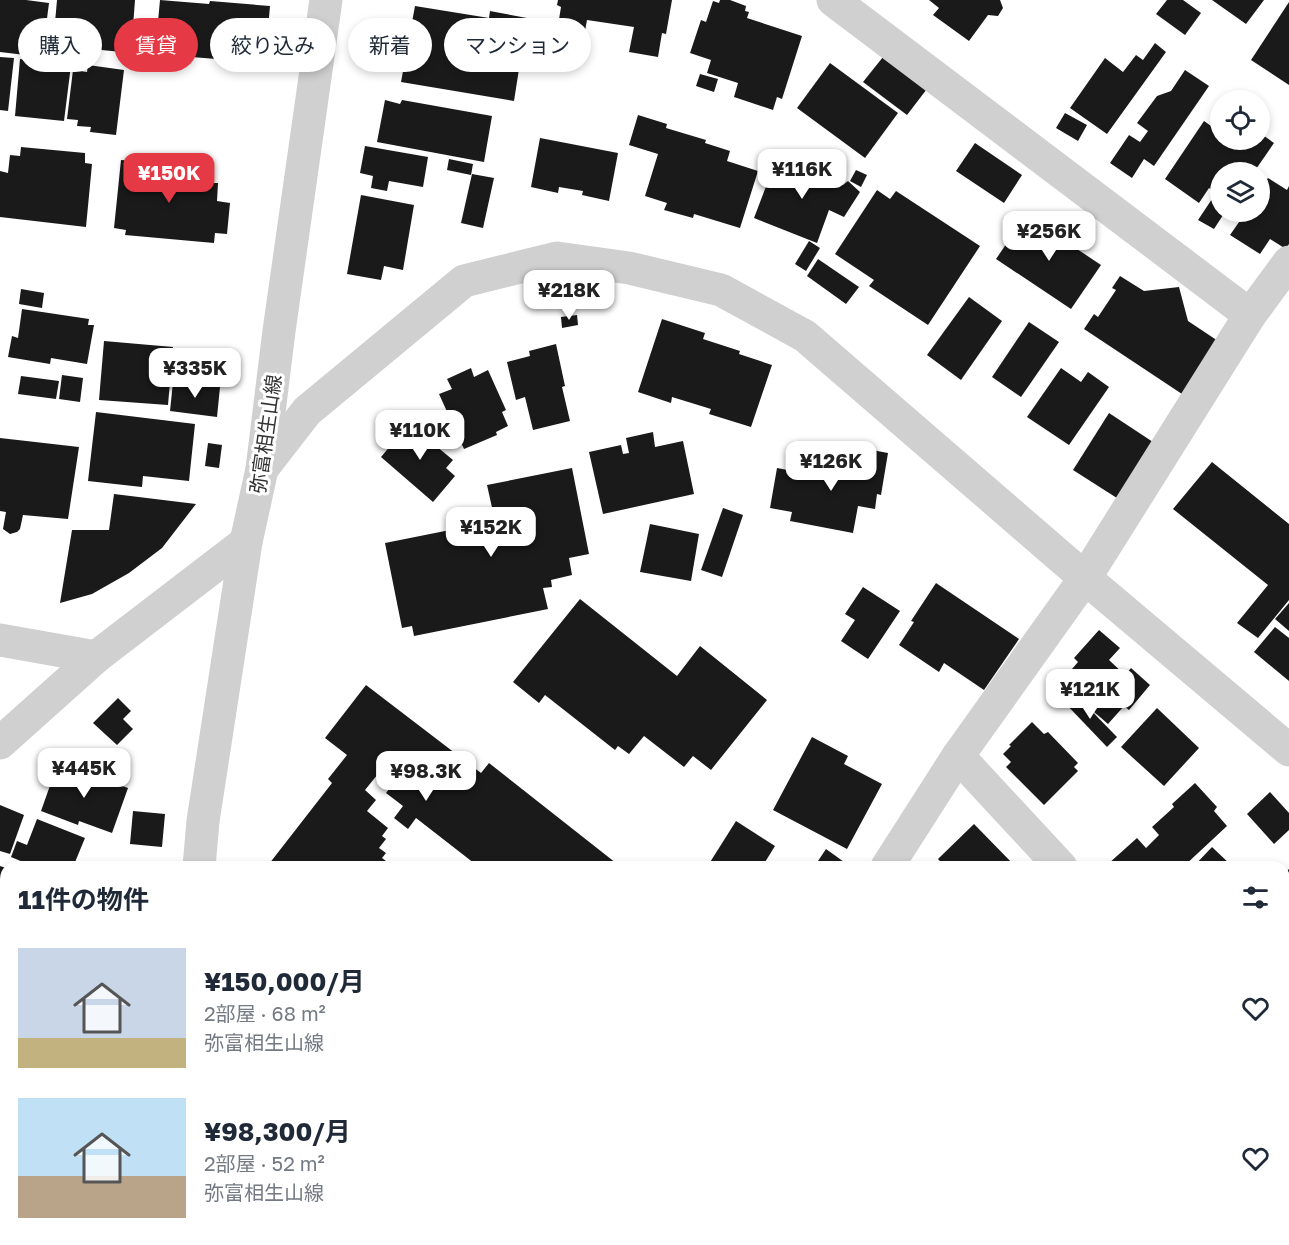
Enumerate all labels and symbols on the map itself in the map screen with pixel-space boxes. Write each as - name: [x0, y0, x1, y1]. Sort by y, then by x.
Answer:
- pin: ¥116K: [760, 149, 844, 200]
- pin: ¥150K: [127, 153, 211, 204]
- pin: ¥256K: [1007, 211, 1091, 262]
- pin: ¥218K: [527, 270, 611, 321]
- pin: ¥335K: [153, 348, 237, 399]
- street label: 弥富相生山線: [245, 373, 285, 495]
- pin: ¥110K: [378, 410, 462, 461]
- pin: ¥126K: [789, 441, 873, 492]
- pin: ¥152K: [449, 507, 533, 558]
- pin: ¥121K: [1048, 669, 1132, 720]
- pin: ¥445K: [42, 748, 126, 799]
- pin: ¥98.3K: [377, 751, 475, 802]

